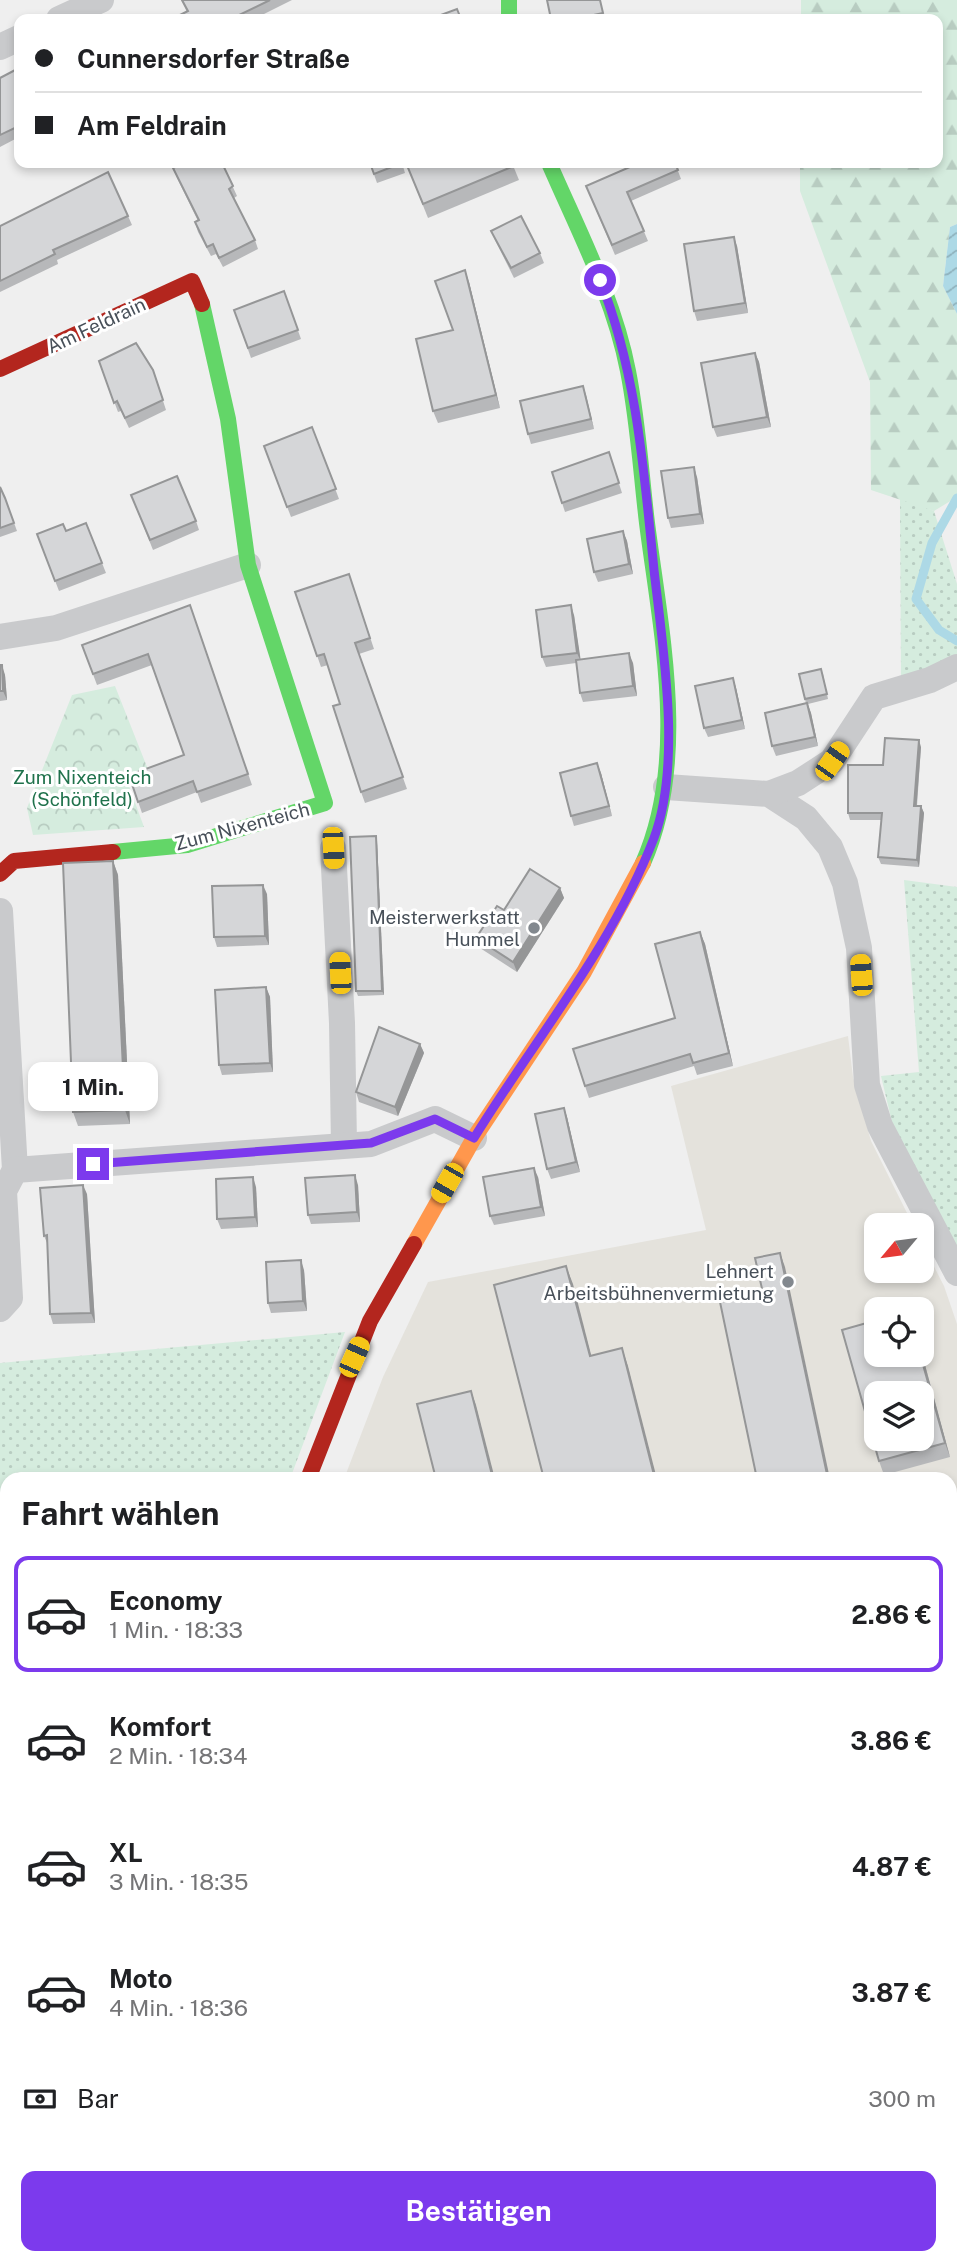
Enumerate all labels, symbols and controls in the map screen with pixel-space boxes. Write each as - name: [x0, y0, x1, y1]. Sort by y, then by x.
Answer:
- text: Cunnersdorfer Straße: [77, 43, 350, 74]
- text: Am Feldrain: [77, 110, 227, 141]
- route start: [584, 264, 616, 296]
- street label: Am Feldrain: [43, 293, 149, 357]
- car: [812, 738, 853, 784]
- park label: Zum Nixenteich (Schönfeld): [13, 766, 151, 810]
- street label: Zum Nixenteich: [172, 797, 312, 855]
- car: [322, 826, 345, 870]
- place label: Meisterwerkstatt Hummel: [369, 906, 520, 950]
- marker: Meisterwerkstatt Hummel: [526, 920, 542, 936]
- car: [329, 951, 352, 995]
- car: [850, 953, 873, 997]
- callout: 1 Min.: [28, 1062, 158, 1112]
- text: 1 Min.: [62, 1073, 124, 1100]
- route end: [77, 1148, 109, 1180]
- car: [428, 1160, 467, 1206]
- north arrow: [864, 1213, 934, 1283]
- map controls: [864, 1213, 934, 1451]
- place label: Lehnert Arbeitsbühnenvermietung: [543, 1260, 774, 1304]
- marker: Lehnert Arbeitsbühnenvermietung: [780, 1274, 796, 1290]
- button: locate: [864, 1297, 934, 1367]
- car: [336, 1334, 373, 1380]
- button: layers: [864, 1381, 934, 1451]
- text: Fahrt wählen: [21, 1495, 220, 1532]
- icon: car: [25, 1583, 88, 1646]
- text: Economy: [109, 1585, 222, 1616]
- text: 2.86 €: [851, 1599, 932, 1630]
- text: 1 Min. · 18:33: [109, 1616, 243, 1643]
- icon: car: [25, 1709, 88, 1772]
- text: Komfort: [109, 1711, 211, 1742]
- text: 3.86 €: [850, 1725, 932, 1756]
- text: 2 Min. · 18:34: [109, 1742, 247, 1769]
- icon: car: [25, 1835, 88, 1898]
- text: XL: [109, 1837, 143, 1868]
- text: 4.87 €: [852, 1851, 932, 1882]
- text: 3 Min. · 18:35: [109, 1868, 249, 1895]
- icon: car: [25, 1961, 88, 2024]
- text: Moto: [109, 1963, 172, 1994]
- text: 3.87 €: [852, 1977, 932, 2008]
- text: 4 Min. · 18:36: [109, 1994, 248, 2021]
- icon: cash: [21, 2080, 59, 2118]
- text: Bar: [77, 2083, 119, 2114]
- text: 300 m: [868, 2085, 936, 2112]
- button: Bestätigen: [21, 2171, 936, 2251]

